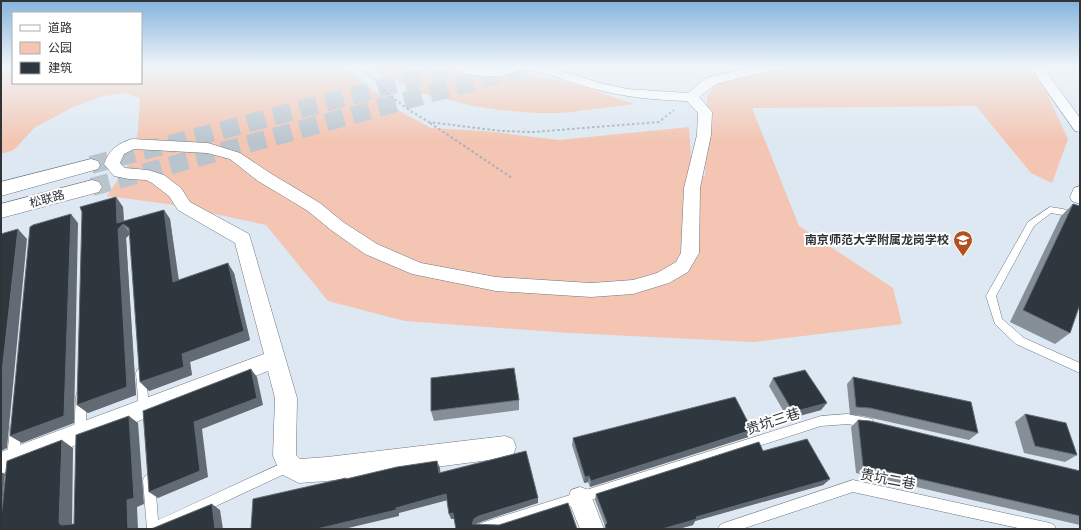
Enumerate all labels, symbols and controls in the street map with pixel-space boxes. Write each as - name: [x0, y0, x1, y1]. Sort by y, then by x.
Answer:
- legend: [12, 12, 142, 84]
- text: 道路: [48, 21, 72, 35]
- text: 公园: [48, 41, 72, 55]
- text: 建筑: [48, 61, 72, 75]
- street label: 松联路: [28, 188, 66, 210]
- school or university icon: 南京师范大学附属龙岗学校: [952, 229, 974, 257]
- place label: 南京师范大学附属龙岗学校: [805, 233, 949, 247]
- street label: 贵坑三巷: [744, 405, 802, 438]
- street label: 贵坑二巷: [859, 466, 917, 493]

